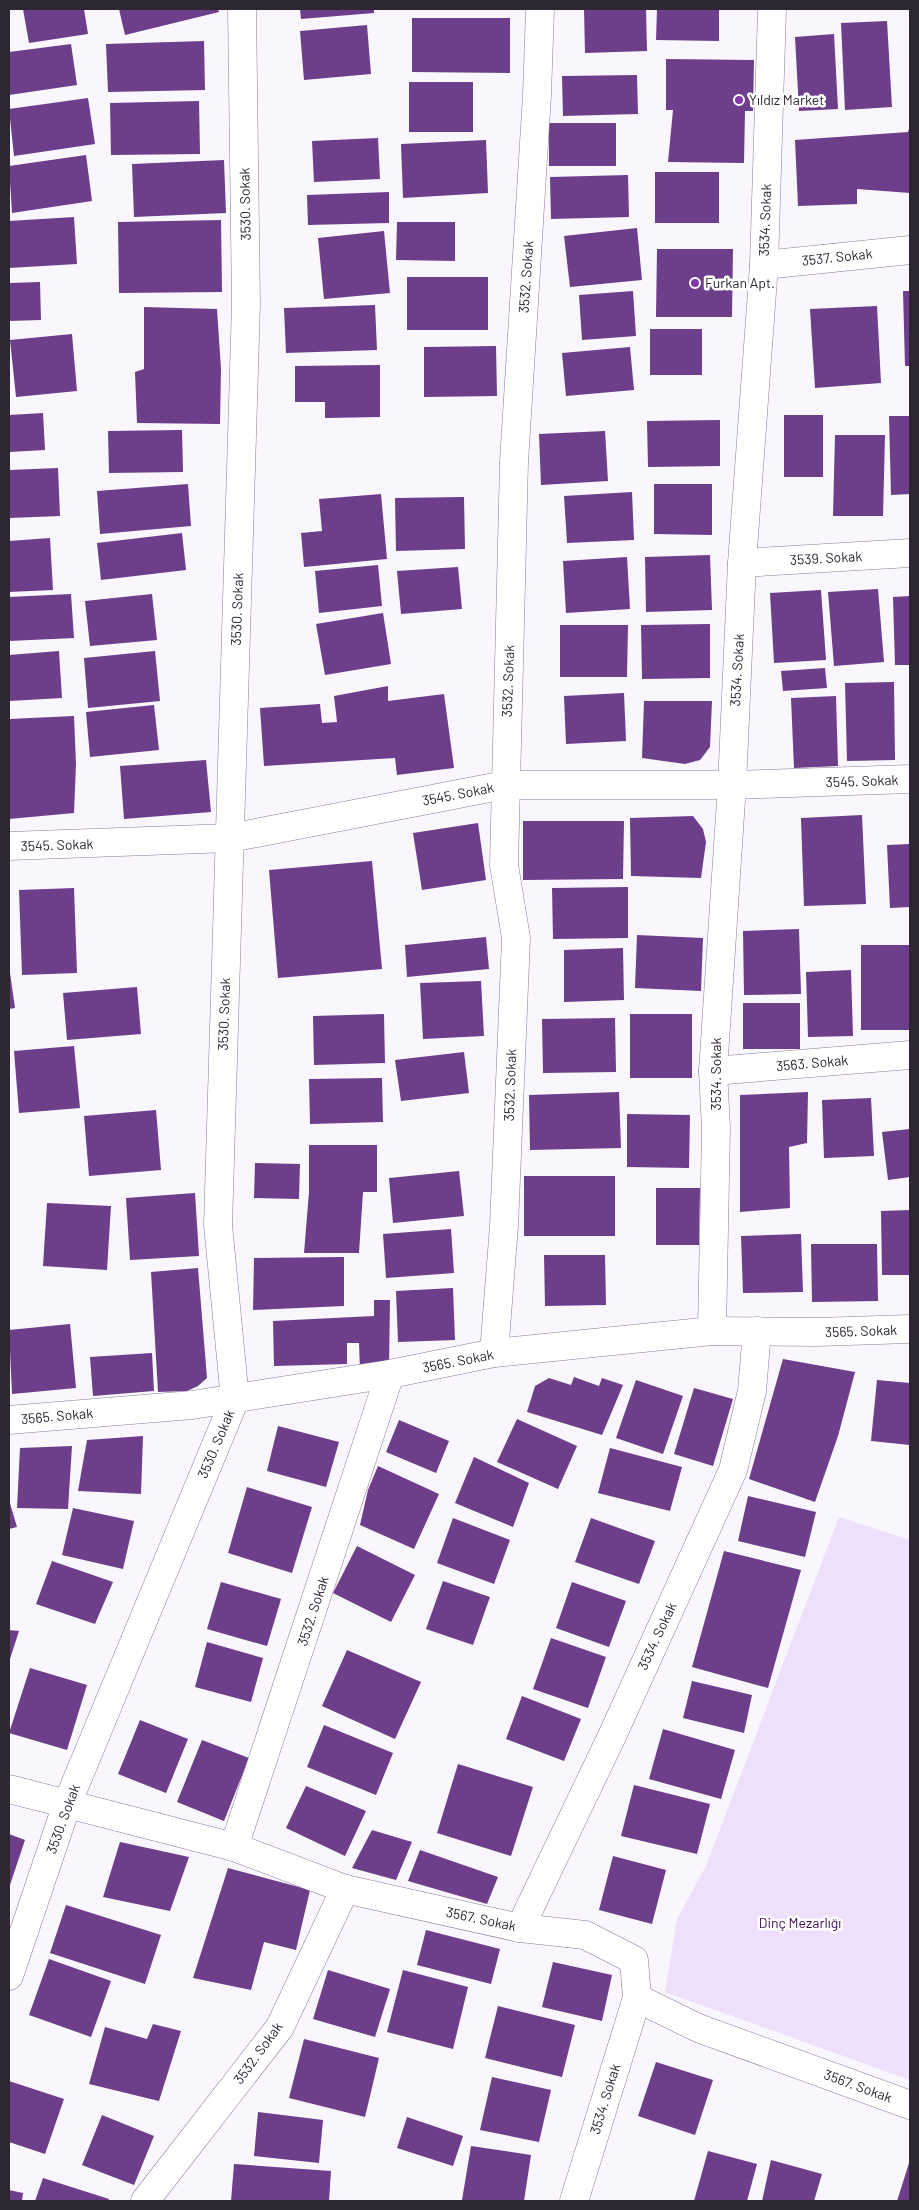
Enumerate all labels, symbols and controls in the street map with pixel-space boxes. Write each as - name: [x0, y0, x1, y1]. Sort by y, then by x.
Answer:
- place label: Yıldız Market: [749, 91, 824, 108]
- marker: Yıldız Market: [733, 94, 745, 106]
- street label: 3530. Sokak: [235, 167, 254, 241]
- street label: 3534. Sokak: [755, 183, 774, 257]
- street label: 3532. Sokak: [514, 240, 537, 314]
- street label: 3537. Sokak: [801, 244, 873, 269]
- place label: Furkan Apt.: [705, 274, 775, 291]
- marker: Furkan Apt.: [689, 277, 701, 289]
- street label: 3539. Sokak: [789, 547, 863, 568]
- street label: 3530. Sokak: [227, 572, 246, 646]
- street label: 3534. Sokak: [726, 633, 747, 707]
- street label: 3532. Sokak: [498, 644, 517, 718]
- street label: 3545. Sokak: [825, 771, 899, 790]
- street label: 3545. Sokak: [421, 778, 495, 809]
- street label: 3545. Sokak: [20, 835, 94, 854]
- street label: 3530. Sokak: [214, 977, 233, 1051]
- street label: 3534. Sokak: [707, 1038, 724, 1110]
- street label: 3532. Sokak: [500, 1048, 519, 1122]
- street label: 3563. Sokak: [775, 1051, 849, 1074]
- street label: 3565. Sokak: [825, 1321, 897, 1340]
- street label: 3565. Sokak: [421, 1345, 495, 1376]
- street label: 3565. Sokak: [20, 1404, 94, 1427]
- street label: 3530. Sokak: [193, 1407, 238, 1481]
- street label: 3532. Sokak: [293, 1574, 332, 1648]
- street label: 3534. Sokak: [633, 1599, 680, 1672]
- street label: 3530. Sokak: [42, 1782, 83, 1856]
- street label: 3567. Sokak: [445, 1903, 518, 1934]
- park label: Dinç Mezarlığı: [759, 1914, 841, 1931]
- street label: 3532. Sokak: [229, 2018, 286, 2087]
- street label: 3534. Sokak: [586, 2062, 623, 2136]
- street label: 3567. Sokak: [822, 2065, 895, 2106]

